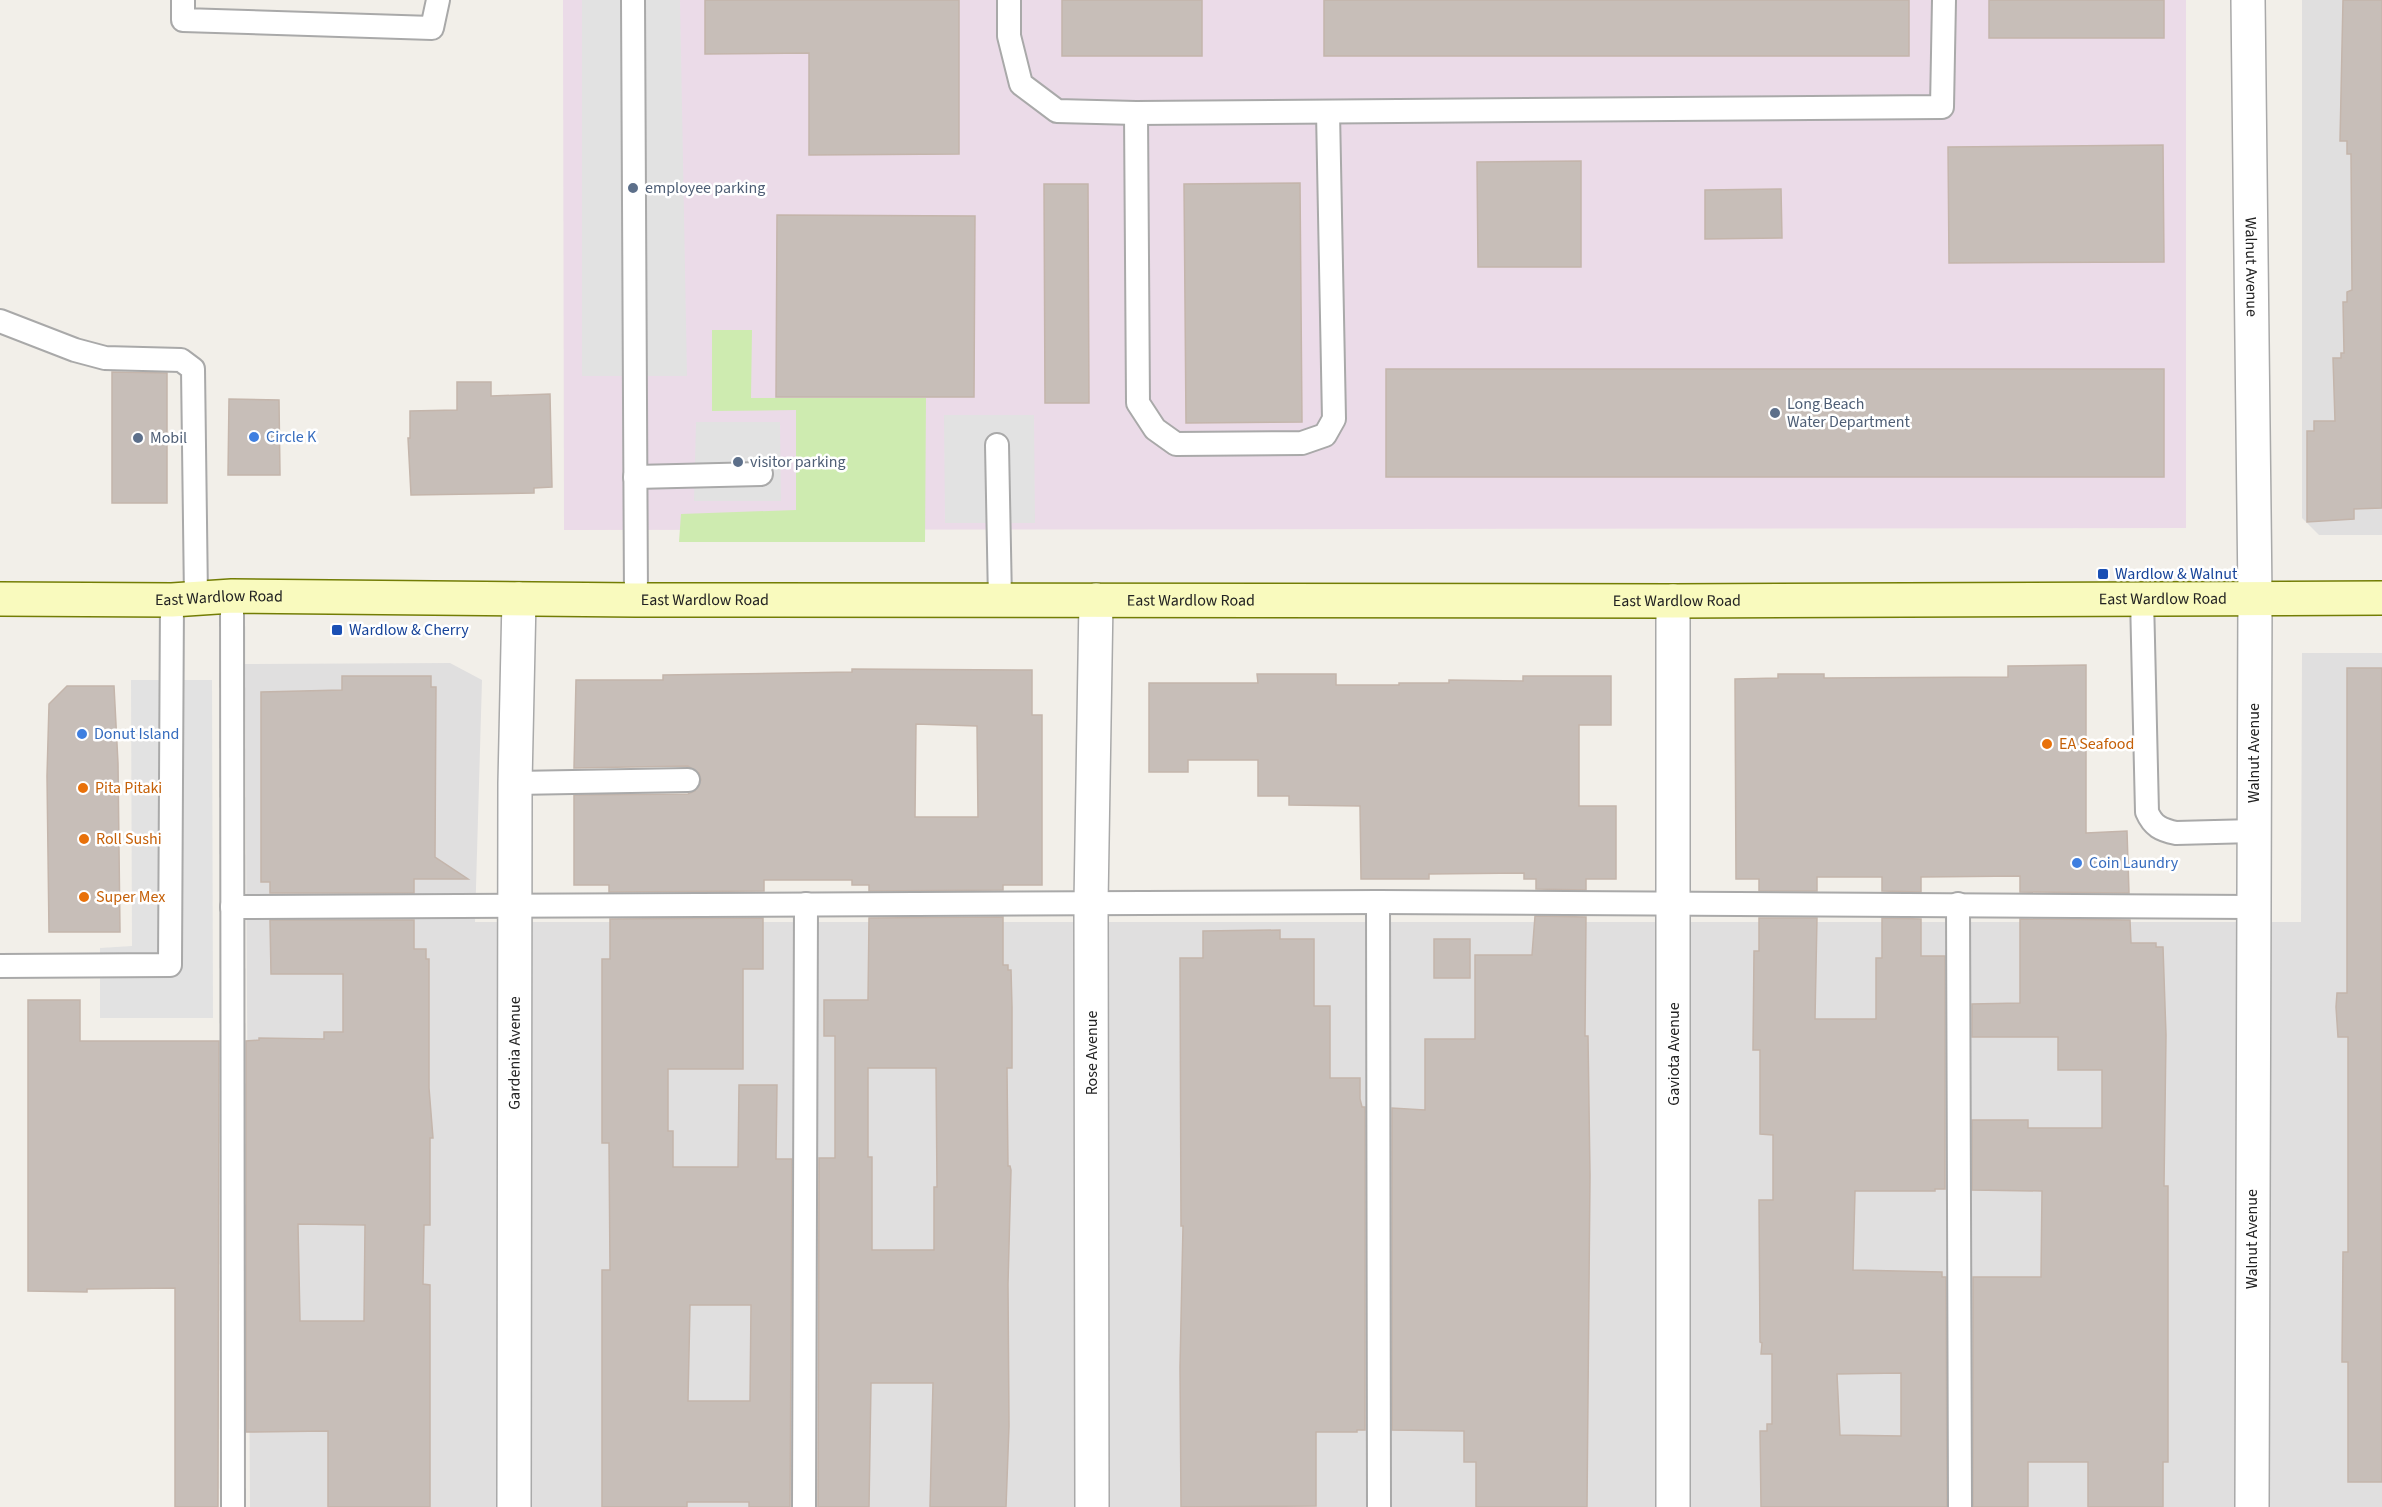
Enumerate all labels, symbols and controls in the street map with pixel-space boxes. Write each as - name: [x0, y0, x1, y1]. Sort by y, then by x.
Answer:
- place label: employee parking: [645, 177, 765, 199]
- marker: employee parking: [626, 181, 640, 195]
- street label: Walnut Avenue: [2240, 217, 2263, 317]
- place label: Long Beach Water Department: [1787, 393, 1910, 433]
- marker: Long Beach Water Department: [1768, 406, 1782, 420]
- place label: Circle K: [266, 426, 317, 448]
- place label: Mobil: [150, 427, 187, 449]
- marker: Circle K: [247, 430, 261, 444]
- marker: Mobil: [131, 431, 145, 445]
- place label: visitor parking: [750, 451, 846, 473]
- marker: visitor parking: [731, 455, 745, 469]
- place label: Wardlow & Walnut: [2115, 563, 2238, 585]
- marker: Wardlow & Walnut: [2096, 567, 2110, 581]
- street label: East Wardlow Road: [155, 585, 283, 611]
- street label: East Wardlow Road: [2099, 588, 2227, 610]
- street label: East Wardlow Road: [641, 589, 769, 611]
- street label: East Wardlow Road: [1127, 589, 1255, 612]
- street label: East Wardlow Road: [1613, 590, 1741, 612]
- place label: Wardlow & Cherry: [349, 619, 469, 641]
- marker: Wardlow & Cherry: [330, 623, 344, 637]
- street label: Walnut Avenue: [2243, 703, 2265, 803]
- place label: Donut Island: [94, 723, 179, 745]
- marker: Donut Island: [75, 727, 89, 741]
- place label: EA Seafood: [2059, 733, 2134, 755]
- marker: EA Seafood: [2040, 737, 2054, 751]
- place label: Pita Pitaki: [95, 777, 162, 799]
- marker: Pita Pitaki: [76, 781, 90, 795]
- place label: Roll Sushi: [96, 828, 162, 850]
- marker: Roll Sushi: [77, 832, 91, 846]
- place label: Coin Laundry: [2089, 852, 2179, 874]
- marker: Coin Laundry: [2070, 856, 2084, 870]
- place label: Super Mex: [96, 886, 165, 908]
- marker: Super Mex: [77, 890, 91, 904]
- street label: Gardenia Avenue: [504, 996, 526, 1110]
- street label: Gaviota Avenue: [1663, 1002, 1685, 1106]
- street label: Rose Avenue: [1081, 1011, 1103, 1095]
- street label: Walnut Avenue: [2241, 1189, 2263, 1289]

